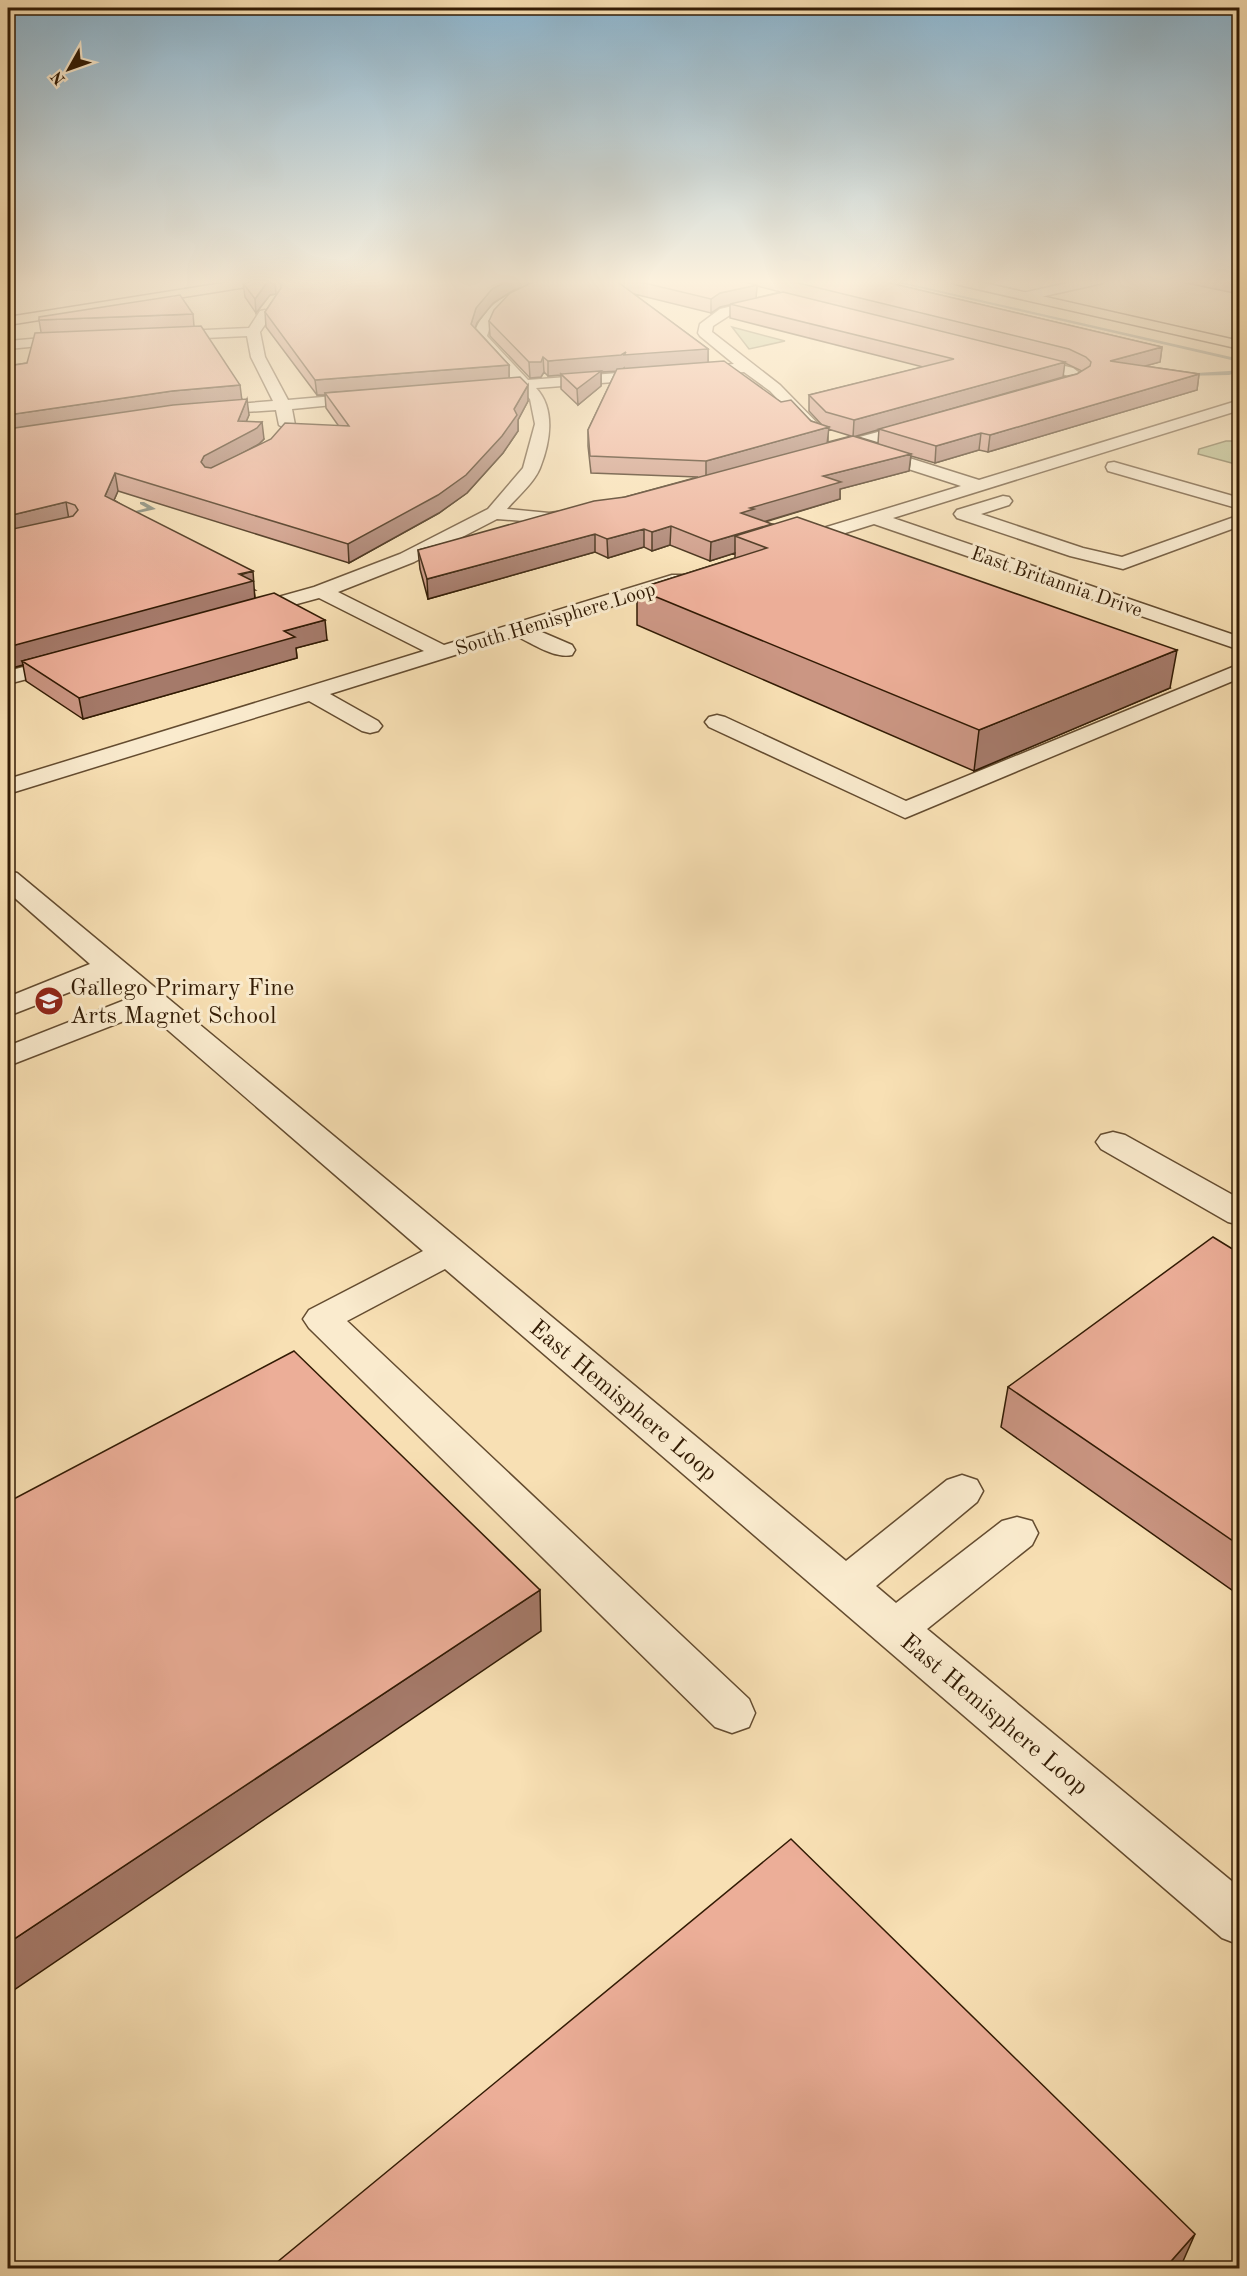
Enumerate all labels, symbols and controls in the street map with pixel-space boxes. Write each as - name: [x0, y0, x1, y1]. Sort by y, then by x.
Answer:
- north arrow: [39, 39, 99, 99]
- text: N: [48, 67, 69, 87]
- street label: East Britannia Drive: [968, 544, 1145, 622]
- street label: South Hemisphere Loop: [453, 580, 658, 660]
- place label: Gallego Primary Fine Arts Magnet School: [70, 977, 294, 1029]
- school or university icon: Gallego Primary Fine Arts Magnet School: [33, 985, 65, 1017]
- street label: East Hemisphere Loop: [524, 1316, 721, 1487]
- street label: East Hemisphere Loop: [895, 1630, 1092, 1801]

